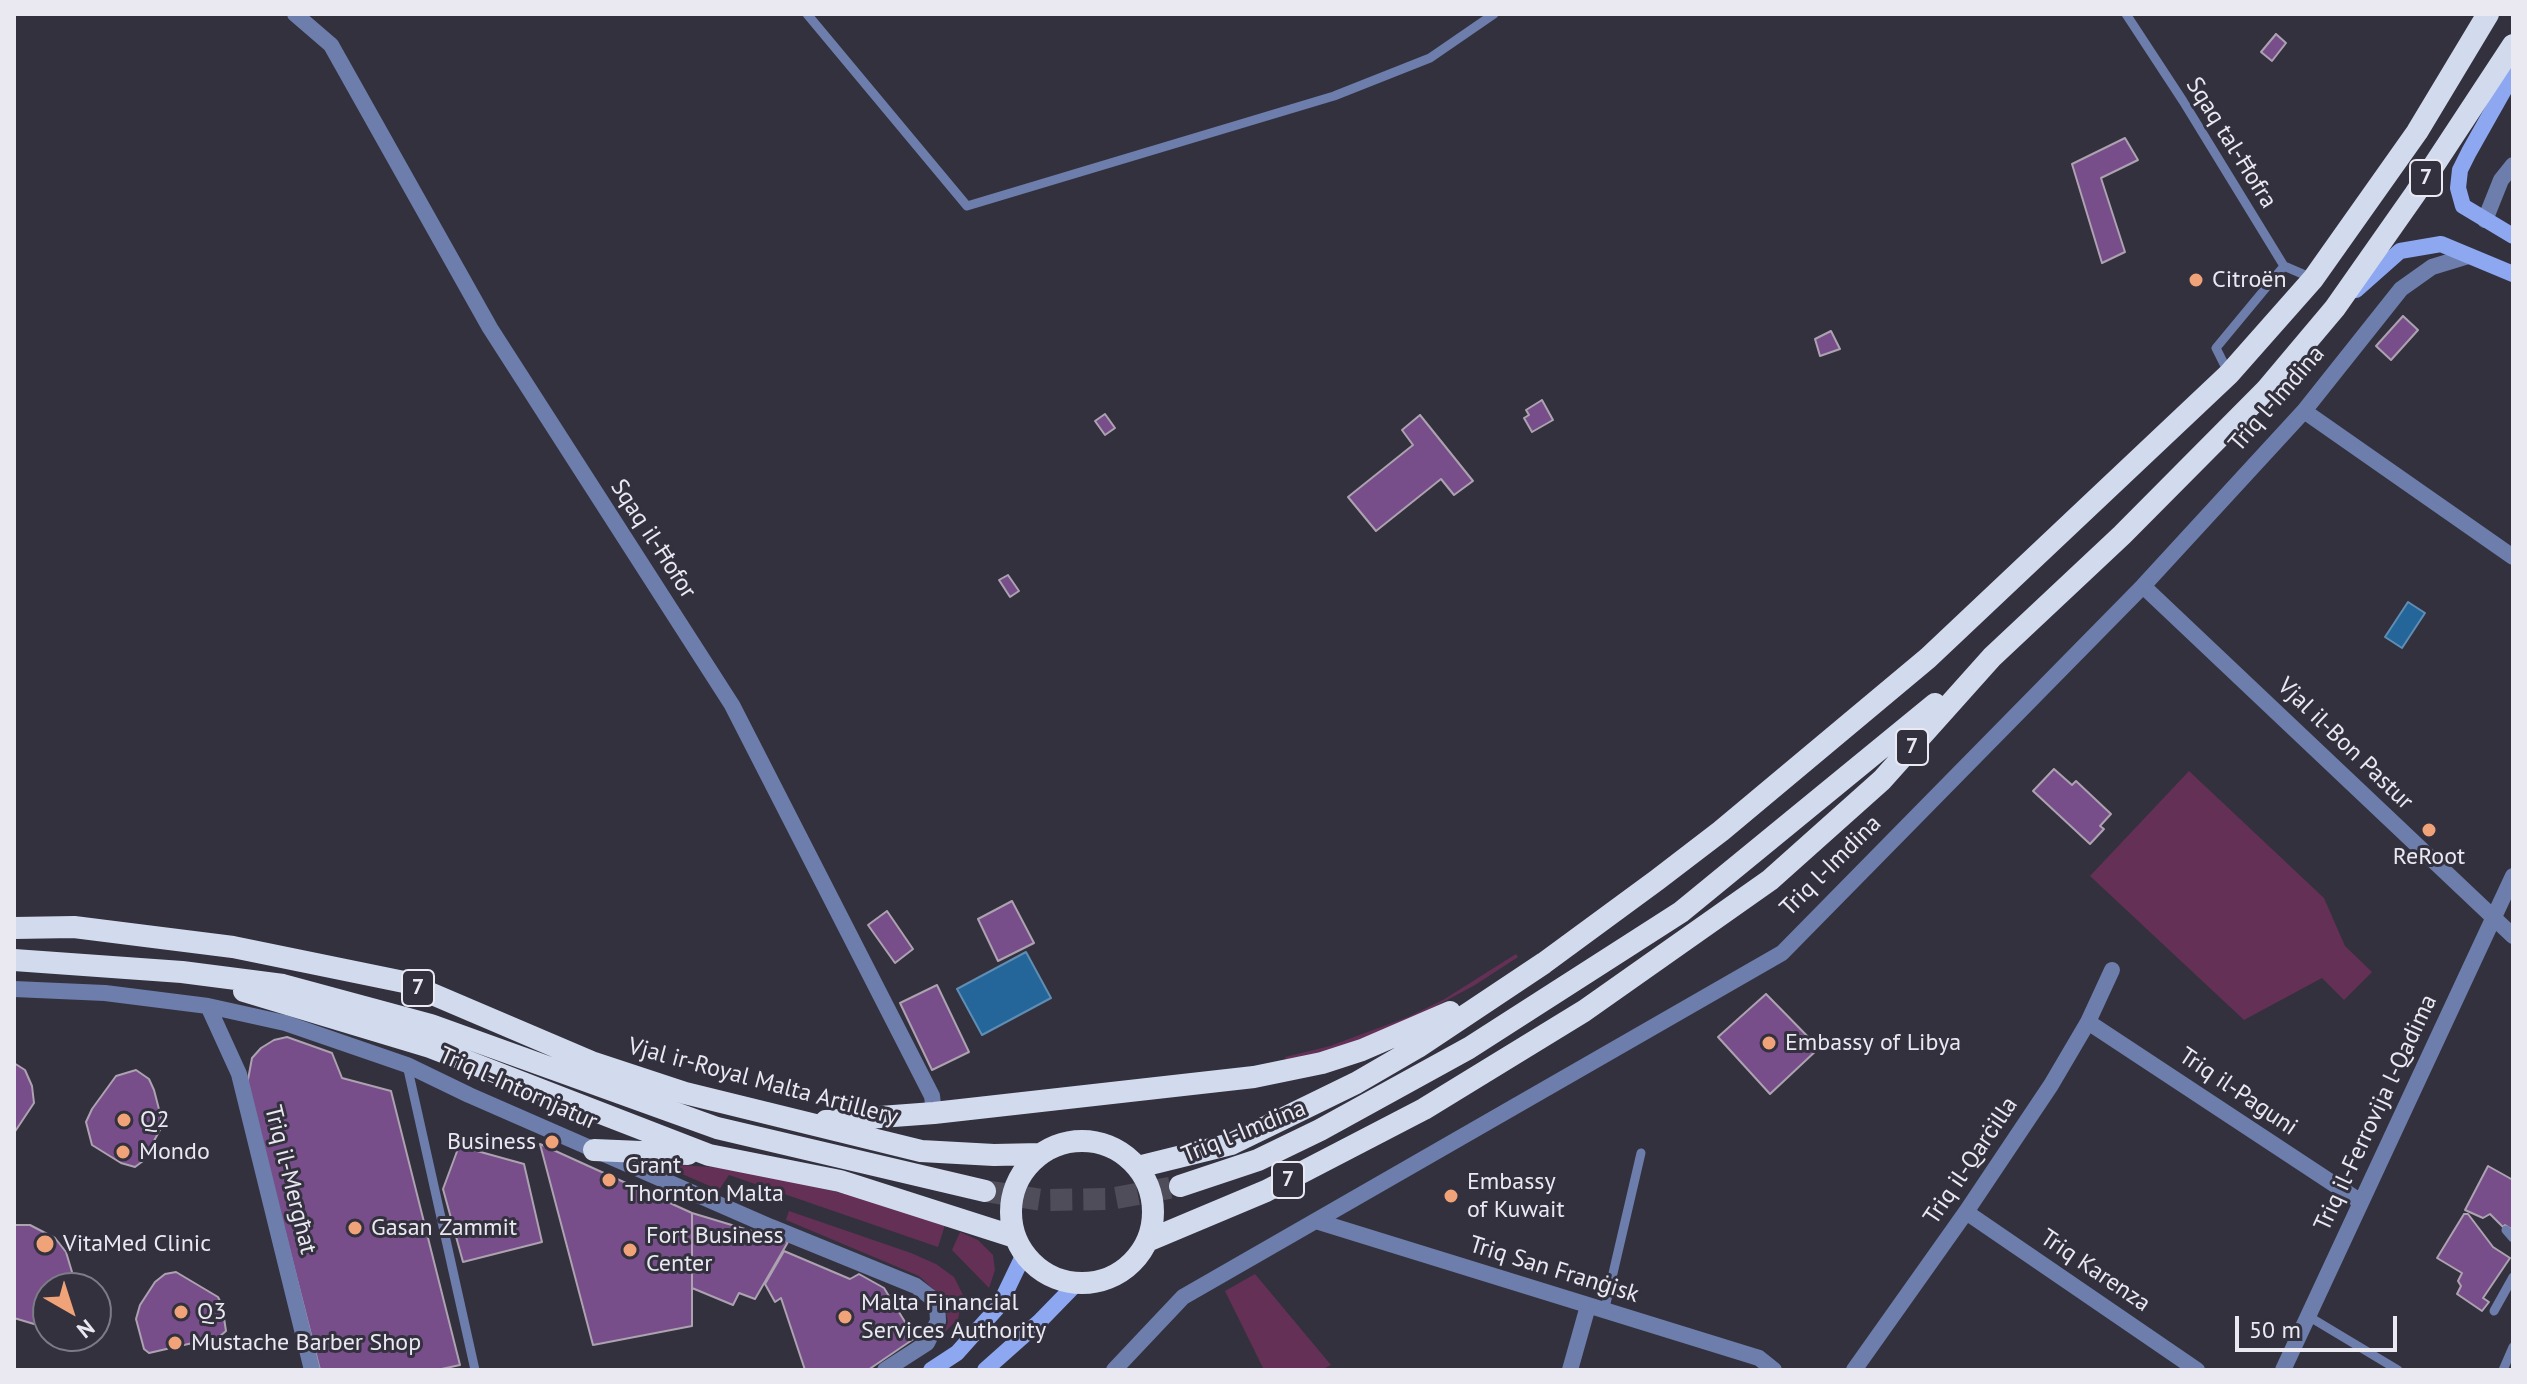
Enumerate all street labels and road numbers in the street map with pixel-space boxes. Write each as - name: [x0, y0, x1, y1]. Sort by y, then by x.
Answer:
- street label: Sqaq tal-Ħofra: [2179, 72, 2283, 214]
- road number: 7: [2410, 160, 2442, 196]
- street label: Triq l-Imdina: [2223, 340, 2331, 458]
- street label: Sqaq il-Ħofor: [604, 474, 702, 604]
- street label: Vjal il-Bon Pastur: [2271, 672, 2419, 816]
- road number: 7: [1896, 729, 1928, 765]
- street label: Triq l-Imdina: [1774, 809, 1888, 923]
- road number: 7: [402, 970, 434, 1006]
- street label: Triq il-Ferrovija l-Qadima: [2308, 990, 2444, 1236]
- street label: Vjal ir-Royal Malta Artillery: [625, 1032, 901, 1132]
- street label: Triq l-Intornjatur: [434, 1041, 602, 1137]
- street label: Triq il-Paguni: [2173, 1042, 2303, 1142]
- street label: Triq il-Qarċilla: [1918, 1092, 2024, 1230]
- street label: Triq l-Imdina: [1178, 1094, 1310, 1170]
- street label: Triq il-Mergħat: [258, 1103, 322, 1257]
- road number: 7: [1272, 1162, 1304, 1198]
- street label: Triq Karenza: [2034, 1224, 2156, 1318]
- street label: Triq San Franġisk: [1466, 1231, 1642, 1309]

